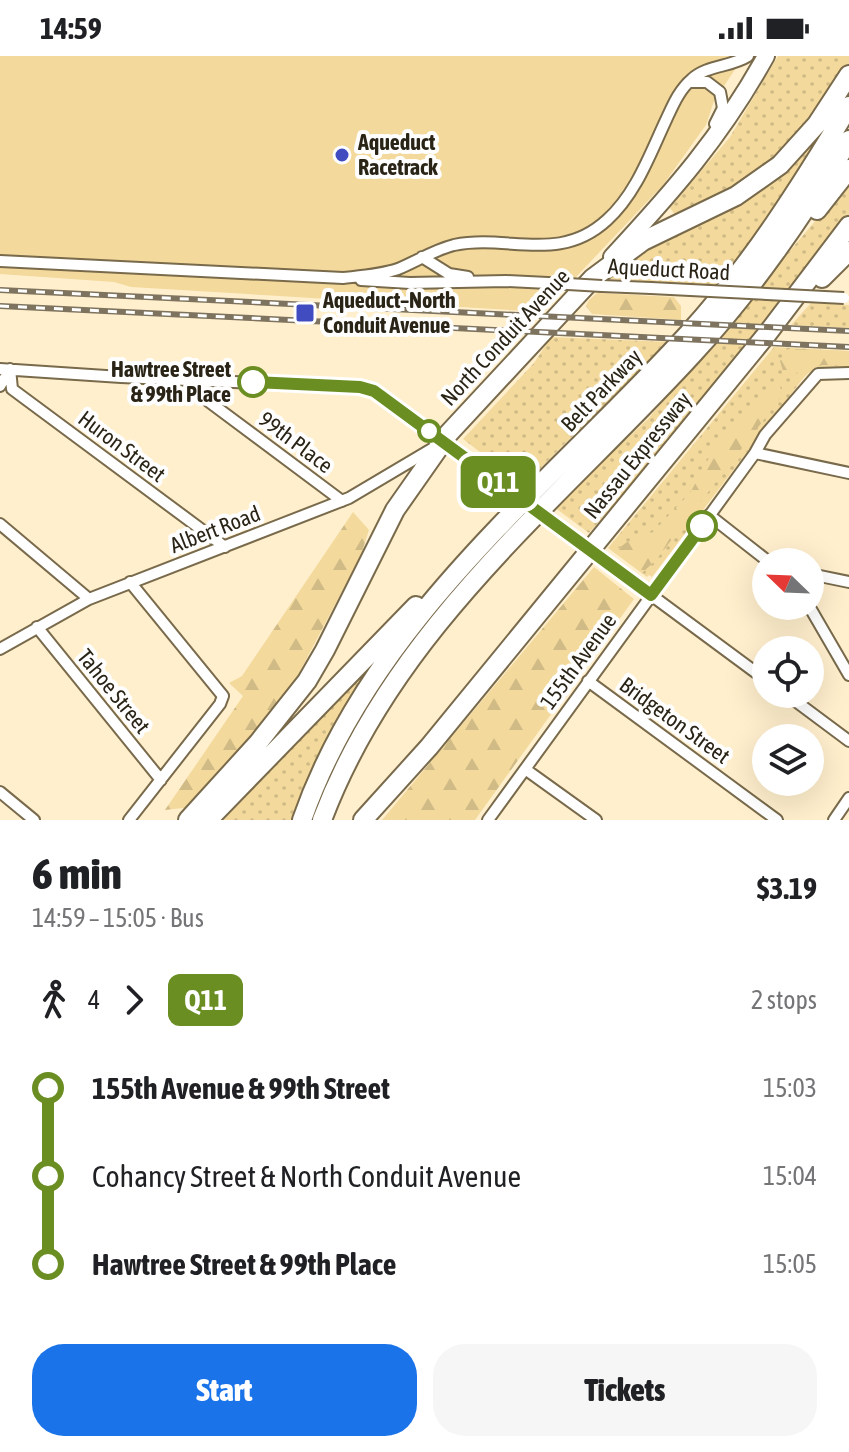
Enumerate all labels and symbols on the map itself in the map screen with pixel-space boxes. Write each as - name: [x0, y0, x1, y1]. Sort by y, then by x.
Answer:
- place label: Aqueduct Racetrack: [357, 129, 438, 180]
- marker: Aqueduct Racetrack: [333, 146, 351, 164]
- street label: Aqueduct Road: [607, 253, 731, 285]
- street label: North Conduit Avenue: [435, 263, 575, 411]
- place label: Aqueduct–North Conduit Avenue: [322, 287, 456, 338]
- marker: Aqueduct–North Conduit Avenue: [294, 302, 316, 324]
- street label: Belt Parkway: [555, 343, 647, 437]
- place label: Hawtree Street & 99th Place: [111, 356, 232, 407]
- marker: Hawtree Street & 99th Place: [238, 367, 268, 397]
- street label: Nassau Expressway: [578, 386, 696, 524]
- street label: Huron Street: [73, 405, 171, 487]
- street label: 99th Place: [254, 406, 338, 478]
- unlabelled marker: [418, 420, 440, 442]
- line badge: Q11: [452, 456, 544, 508]
- street label: Albert Road: [166, 500, 264, 558]
- unlabelled marker: [687, 511, 717, 541]
- north arrow: [752, 548, 824, 620]
- street label: 155th Avenue: [535, 608, 621, 714]
- street label: Tahoe Street: [72, 644, 156, 738]
- street label: Bridgeton Street: [615, 671, 735, 769]

